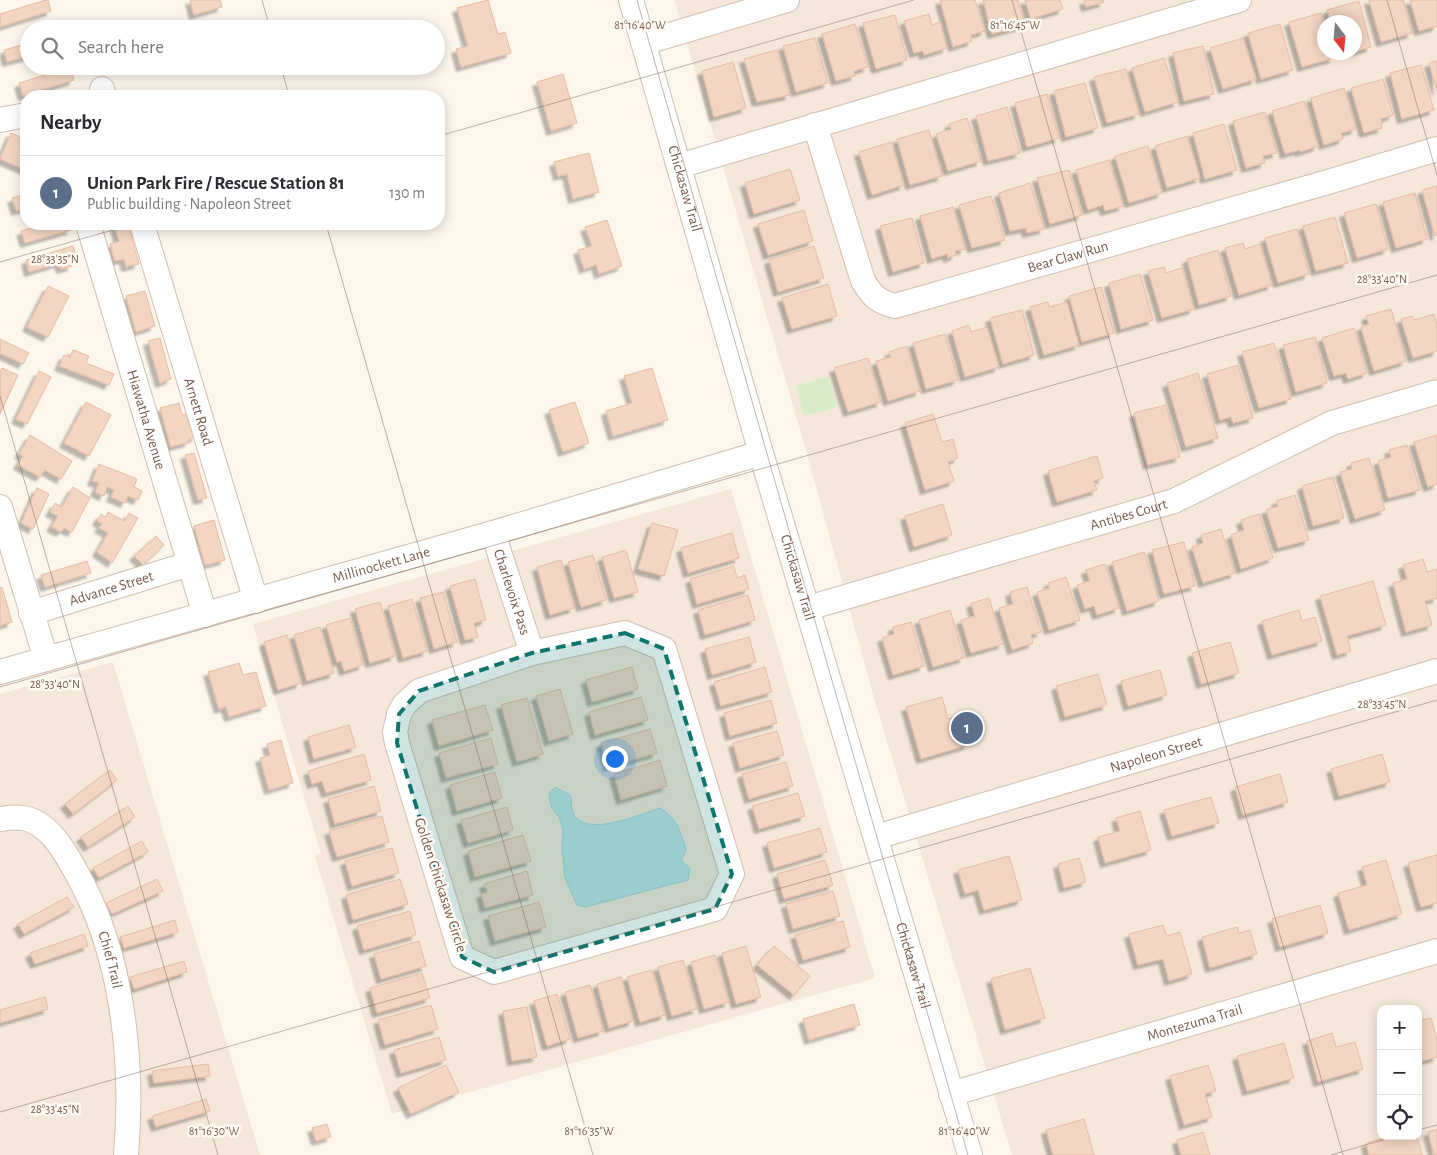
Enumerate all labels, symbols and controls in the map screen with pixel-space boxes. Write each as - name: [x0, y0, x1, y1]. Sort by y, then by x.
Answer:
- north arrow: [1317, 15, 1362, 60]
- text: 81°16'40"W: [614, 19, 666, 31]
- text: 81°16'45"W: [990, 19, 1040, 31]
- search box: [20, 20, 445, 75]
- icon: search: [38, 34, 66, 62]
- text: Search here: [78, 38, 164, 57]
- text: Nearby: [40, 112, 101, 133]
- street label: Chickasaw Trail: [665, 144, 704, 233]
- text: Union Park Fire / Rescue Station 81: [87, 174, 345, 193]
- text: 1: [53, 185, 59, 201]
- text: 130 m: [389, 185, 425, 201]
- text: Public building · Napoleon Street: [87, 196, 291, 212]
- street label: Bear Claw Run: [1026, 238, 1110, 276]
- text: 28°33'35"N: [31, 253, 79, 265]
- text: 28°33'40"N: [1357, 273, 1407, 285]
- street label: Hiawatha Avenue: [124, 368, 168, 471]
- street label: Arnett Road: [181, 376, 216, 448]
- street label: Antibes Court: [1088, 496, 1169, 533]
- street label: Chickasaw Trail: [778, 533, 817, 622]
- street label: Millinockett Lane: [331, 544, 432, 586]
- street label: Charlevoix Pass: [491, 547, 533, 637]
- street label: Advance Street: [67, 568, 156, 609]
- text: 28°33'40"N: [30, 678, 80, 690]
- text: 28°33'45"N: [1358, 698, 1406, 710]
- pin: 1: [951, 709, 983, 747]
- street label: Napoleon Street: [1108, 734, 1204, 775]
- your location: [602, 746, 628, 772]
- street label: Golden Chickasaw Circle: [412, 816, 469, 954]
- street label: Chickasaw Trail: [893, 921, 933, 1010]
- street label: Chief Trail: [95, 929, 125, 990]
- street label: Montezuma Trail: [1145, 1002, 1244, 1044]
- map controls: [1377, 1005, 1422, 1140]
- button: +: [1377, 1005, 1422, 1050]
- button: −: [1377, 1050, 1422, 1095]
- button: locate: [1377, 1095, 1422, 1140]
- text: 28°33'45"N: [31, 1103, 79, 1115]
- text: 81°16'30"W: [189, 1125, 240, 1137]
- text: 81°16'35"W: [564, 1125, 614, 1137]
- text: 81°16'40"W: [938, 1125, 990, 1137]

